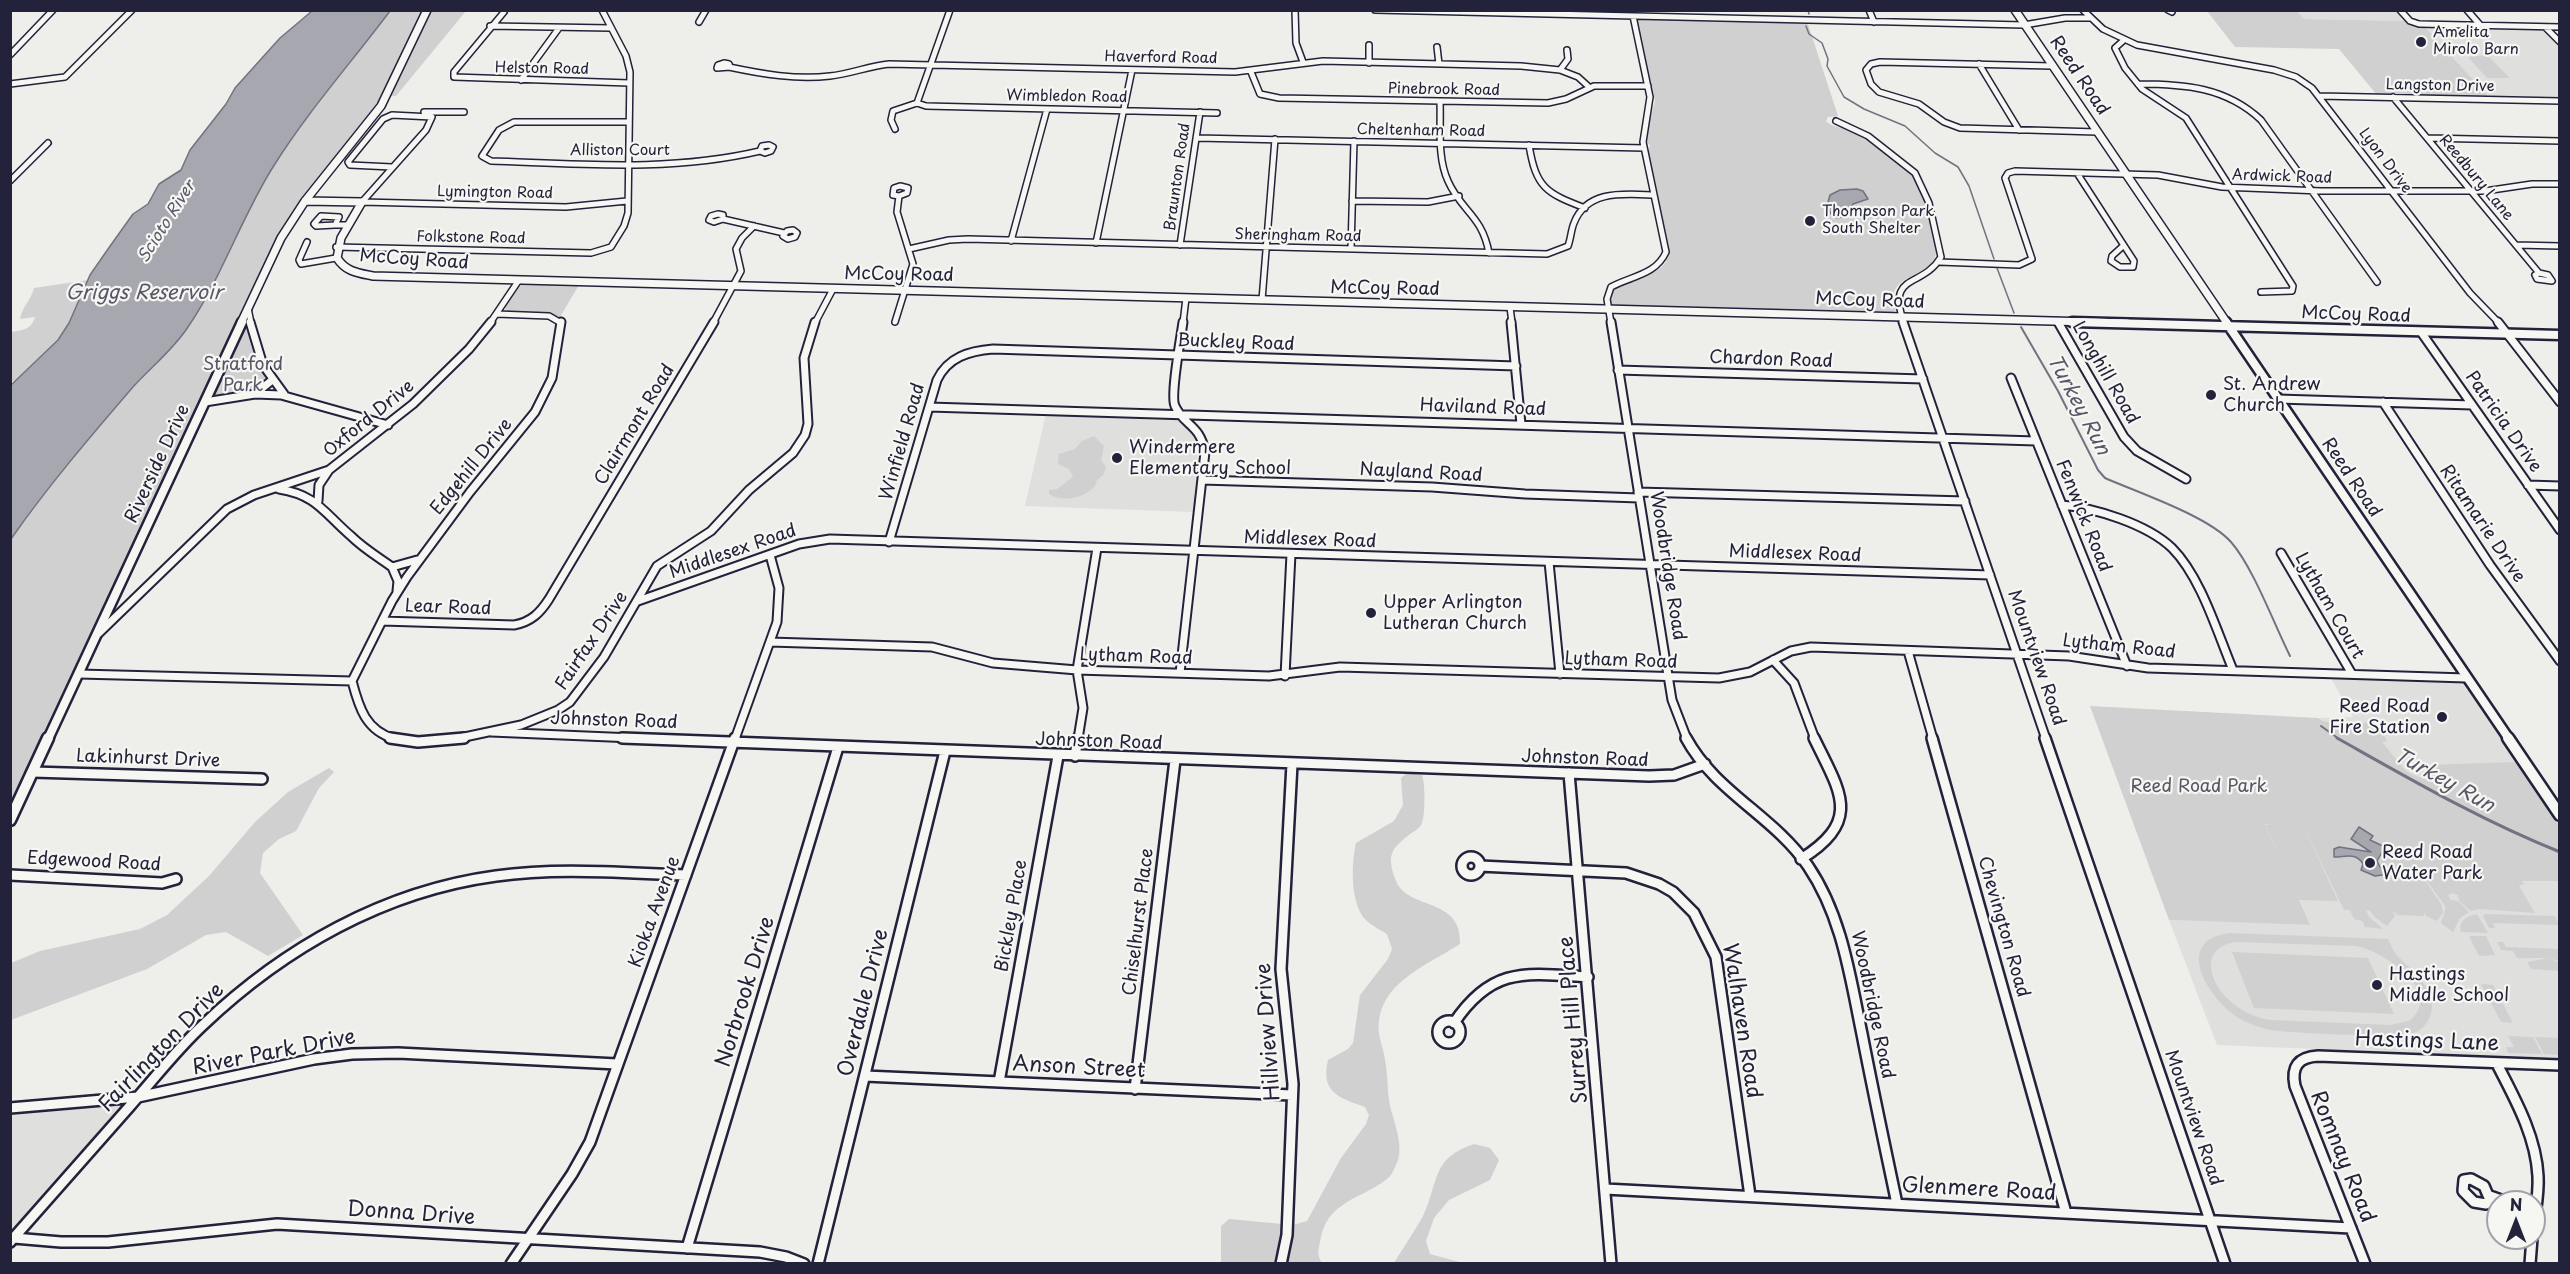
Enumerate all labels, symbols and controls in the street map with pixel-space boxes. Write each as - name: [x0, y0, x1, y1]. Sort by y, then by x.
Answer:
- place label: Amelita Mirolo Barn: [2433, 24, 2519, 59]
- street label: Reed Road: [2045, 32, 2113, 120]
- marker: Amelita Mirolo Barn: [2414, 35, 2428, 49]
- street label: Haverford Road: [1104, 48, 1218, 68]
- street label: Helston Road: [495, 59, 589, 79]
- street label: Langston Drive: [2385, 76, 2495, 96]
- street label: Pinebrook Road: [1388, 80, 1500, 100]
- street label: Wimbledon Road: [1006, 87, 1128, 107]
- street label: Cheltenham Road: [1356, 121, 1486, 141]
- street label: Braunton Road: [1162, 122, 1194, 232]
- street label: Lyon Drive: [2355, 125, 2415, 197]
- street label: Reedbury Lane: [2435, 131, 2517, 225]
- street label: Alliston Court: [570, 142, 670, 160]
- street label: Ardwick Road: [2232, 166, 2332, 188]
- water label: Scioto River: [134, 178, 200, 266]
- street label: Lymington Road: [437, 183, 553, 203]
- place label: Thompson Park South Shelter: [1822, 203, 1934, 238]
- marker: Thompson Park South Shelter: [1803, 214, 1817, 228]
- street label: Sheringham Road: [1234, 226, 1362, 246]
- street label: Folkstone Road: [416, 228, 526, 248]
- street label: McCoy Road: [359, 245, 469, 275]
- street label: McCoy Road: [844, 263, 954, 287]
- street label: McCoy Road: [1330, 277, 1440, 301]
- water label: Griggs Reservoir: [65, 281, 223, 305]
- street label: McCoy Road: [1815, 288, 1925, 314]
- street label: McCoy Road: [2301, 302, 2411, 328]
- street label: Longhill Road: [2067, 318, 2143, 428]
- street label: Buckley Road: [1177, 330, 1295, 356]
- street label: Chardon Road: [1709, 347, 1833, 373]
- water label: Turkey Run: [2042, 351, 2114, 459]
- park label: Stratford Park: [203, 354, 283, 397]
- street label: Clairmont Road: [590, 361, 680, 489]
- street label: Patricia Drive: [2460, 367, 2546, 477]
- place label: St. Andrew Church: [2223, 374, 2321, 416]
- street label: Oxford Drive: [319, 376, 419, 462]
- street label: Winfield Road: [876, 381, 930, 503]
- marker: St. Andrew Church: [2204, 388, 2218, 402]
- street label: Haviland Road: [1419, 395, 1547, 421]
- street label: Riverside Drive: [121, 401, 195, 527]
- street label: Edgehill Drive: [427, 414, 517, 520]
- street label: Reed Road: [2317, 434, 2385, 522]
- place label: Windermere Elementary School: [1129, 437, 1291, 480]
- marker: Windermere Elementary School: [1110, 451, 1124, 465]
- street label: Fenwick Road: [2051, 457, 2115, 575]
- street label: Nayland Road: [1359, 459, 1483, 487]
- street label: Ritamarie Drive: [2435, 461, 2529, 587]
- street label: Woodbridge Road: [1645, 490, 1689, 642]
- street label: Middlesex Road: [667, 520, 799, 584]
- street label: Middlesex Road: [1243, 527, 1377, 553]
- street label: Middlesex Road: [1728, 541, 1862, 567]
- street label: Lytham Court: [2290, 549, 2368, 663]
- street label: Mountview Road: [2003, 587, 2069, 729]
- street label: Fairfax Drive: [551, 588, 633, 694]
- place label: Upper Arlington Lutheran Church: [1383, 592, 1527, 634]
- street label: Lear Road: [404, 596, 492, 620]
- marker: Upper Arlington Lutheran Church: [1364, 606, 1378, 620]
- street label: Lytham Road: [2061, 630, 2177, 664]
- street label: Lytham Road: [1079, 644, 1193, 670]
- street label: Lytham Road: [1564, 648, 1678, 674]
- place label: Reed Road Fire Station: [2329, 696, 2430, 738]
- street label: Johnston Road: [550, 708, 678, 734]
- marker: Reed Road Fire Station: [2435, 710, 2449, 724]
- street label: Johnston Road: [1035, 729, 1163, 755]
- water label: Turkey Run: [2390, 744, 2498, 818]
- street label: Lakinhurst Drive: [75, 746, 221, 772]
- street label: Johnston Road: [1521, 746, 1649, 772]
- park label: Reed Road Park: [2130, 776, 2268, 798]
- place label: Reed Road Water Park: [2382, 842, 2482, 884]
- street label: Chiselhurst Place: [1119, 847, 1159, 997]
- street label: Edgewood Road: [26, 848, 162, 876]
- street label: Kioka Avenue: [625, 853, 685, 971]
- street label: Chevington Road: [1973, 854, 2033, 1000]
- marker: Reed Road Water Park: [2363, 856, 2377, 870]
- street label: Bickley Place: [991, 858, 1033, 974]
- street label: Norbrook Drive: [711, 914, 781, 1070]
- street label: Overdale Drive: [833, 927, 895, 1079]
- street label: Woodbridge Road: [1846, 929, 1898, 1081]
- street label: Surrey Hill Place: [1554, 935, 1594, 1105]
- street label: Walhaven Road: [1716, 942, 1766, 1100]
- street label: Hillview Drive: [1252, 962, 1286, 1102]
- place label: Hastings Middle School: [2389, 964, 2509, 1006]
- street label: Fairlington Drive: [94, 978, 230, 1118]
- marker: Hastings Middle School: [2370, 978, 2384, 992]
- street label: River Park Drive: [190, 1025, 358, 1081]
- street label: Hastings Lane: [2354, 1027, 2500, 1057]
- street label: Mountview Road: [2160, 1047, 2226, 1189]
- street label: Anson Street: [1012, 1052, 1146, 1084]
- street label: Romnay Road: [2304, 1087, 2380, 1227]
- street label: Glenmere Road: [1901, 1173, 2057, 1207]
- north arrow: [2486, 1190, 2546, 1250]
- text: N: [2510, 1192, 2522, 1216]
- street label: Donna Drive: [346, 1197, 476, 1231]

